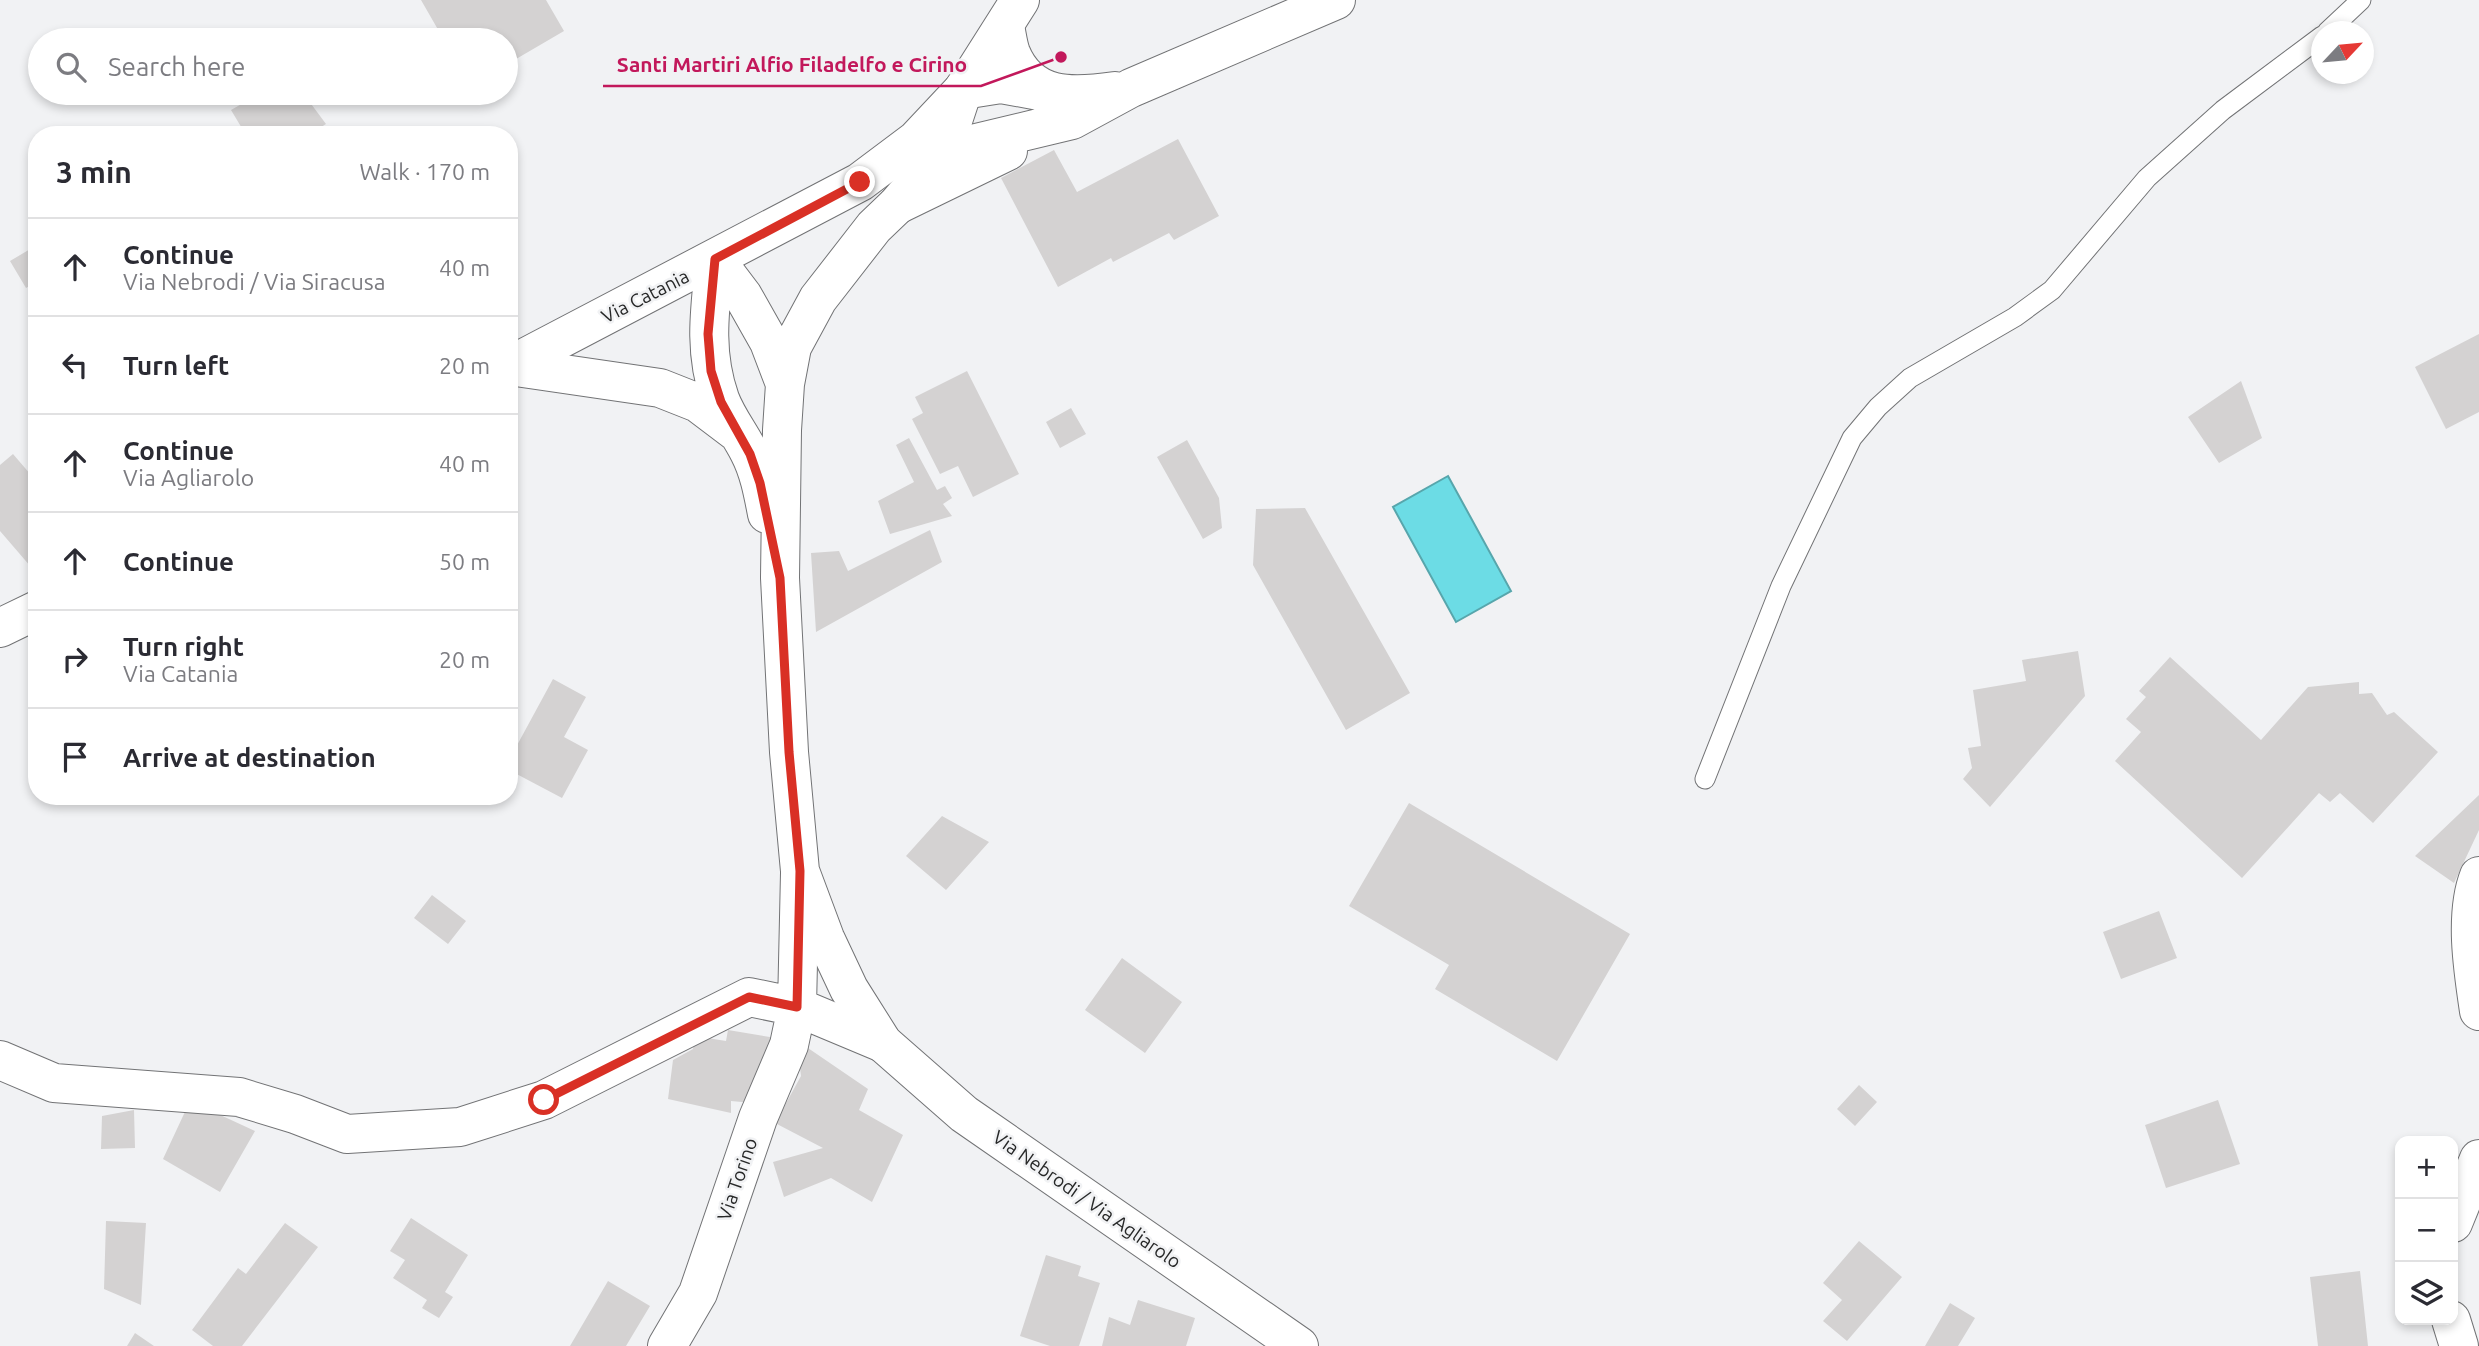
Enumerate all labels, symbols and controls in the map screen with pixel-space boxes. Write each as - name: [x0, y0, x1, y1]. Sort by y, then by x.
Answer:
- north arrow: [2311, 21, 2374, 84]
- search box: [28, 28, 518, 105]
- callout: Santi Martiri Alfio Filadelfo e Cirino: [603, 44, 981, 86]
- icon: search: [52, 48, 90, 86]
- text: Search here: [108, 52, 245, 81]
- text: Santi Martiri Alfio Filadelfo e Cirino: [617, 52, 967, 76]
- text: 3 min: [56, 155, 132, 189]
- text: Walk · 170 m: [359, 159, 490, 184]
- route end: [844, 166, 875, 197]
- text: Continue: [123, 240, 234, 269]
- icon: ahead: [56, 248, 94, 286]
- text: 40 m: [439, 255, 490, 280]
- street label: Via Catania: [598, 265, 692, 327]
- text: Via Nebrodi / Via Siracusa: [123, 269, 386, 294]
- icon: left: [56, 346, 94, 384]
- text: Turn left: [123, 351, 229, 380]
- text: 20 m: [439, 353, 490, 378]
- text: Continue: [123, 436, 234, 465]
- icon: ahead: [56, 444, 94, 482]
- text: 40 m: [439, 451, 490, 476]
- text: Via Agliarolo: [123, 465, 254, 490]
- icon: ahead: [56, 542, 94, 580]
- text: Continue: [123, 547, 234, 576]
- text: 50 m: [439, 549, 490, 574]
- text: Turn right: [123, 632, 244, 661]
- icon: right: [56, 640, 94, 678]
- text: 20 m: [439, 647, 490, 672]
- text: Via Catania: [123, 661, 238, 686]
- icon: arrive: [56, 738, 94, 776]
- text: Arrive at destination: [123, 743, 376, 772]
- route start: [528, 1084, 559, 1115]
- street label: Via Nebrodi / Via Agliarolo: [989, 1126, 1185, 1272]
- street label: Via Torino: [713, 1135, 761, 1223]
- map controls: [2395, 1136, 2458, 1325]
- button: +: [2395, 1136, 2458, 1199]
- button: −: [2395, 1199, 2458, 1262]
- button: layers: [2395, 1262, 2458, 1325]

